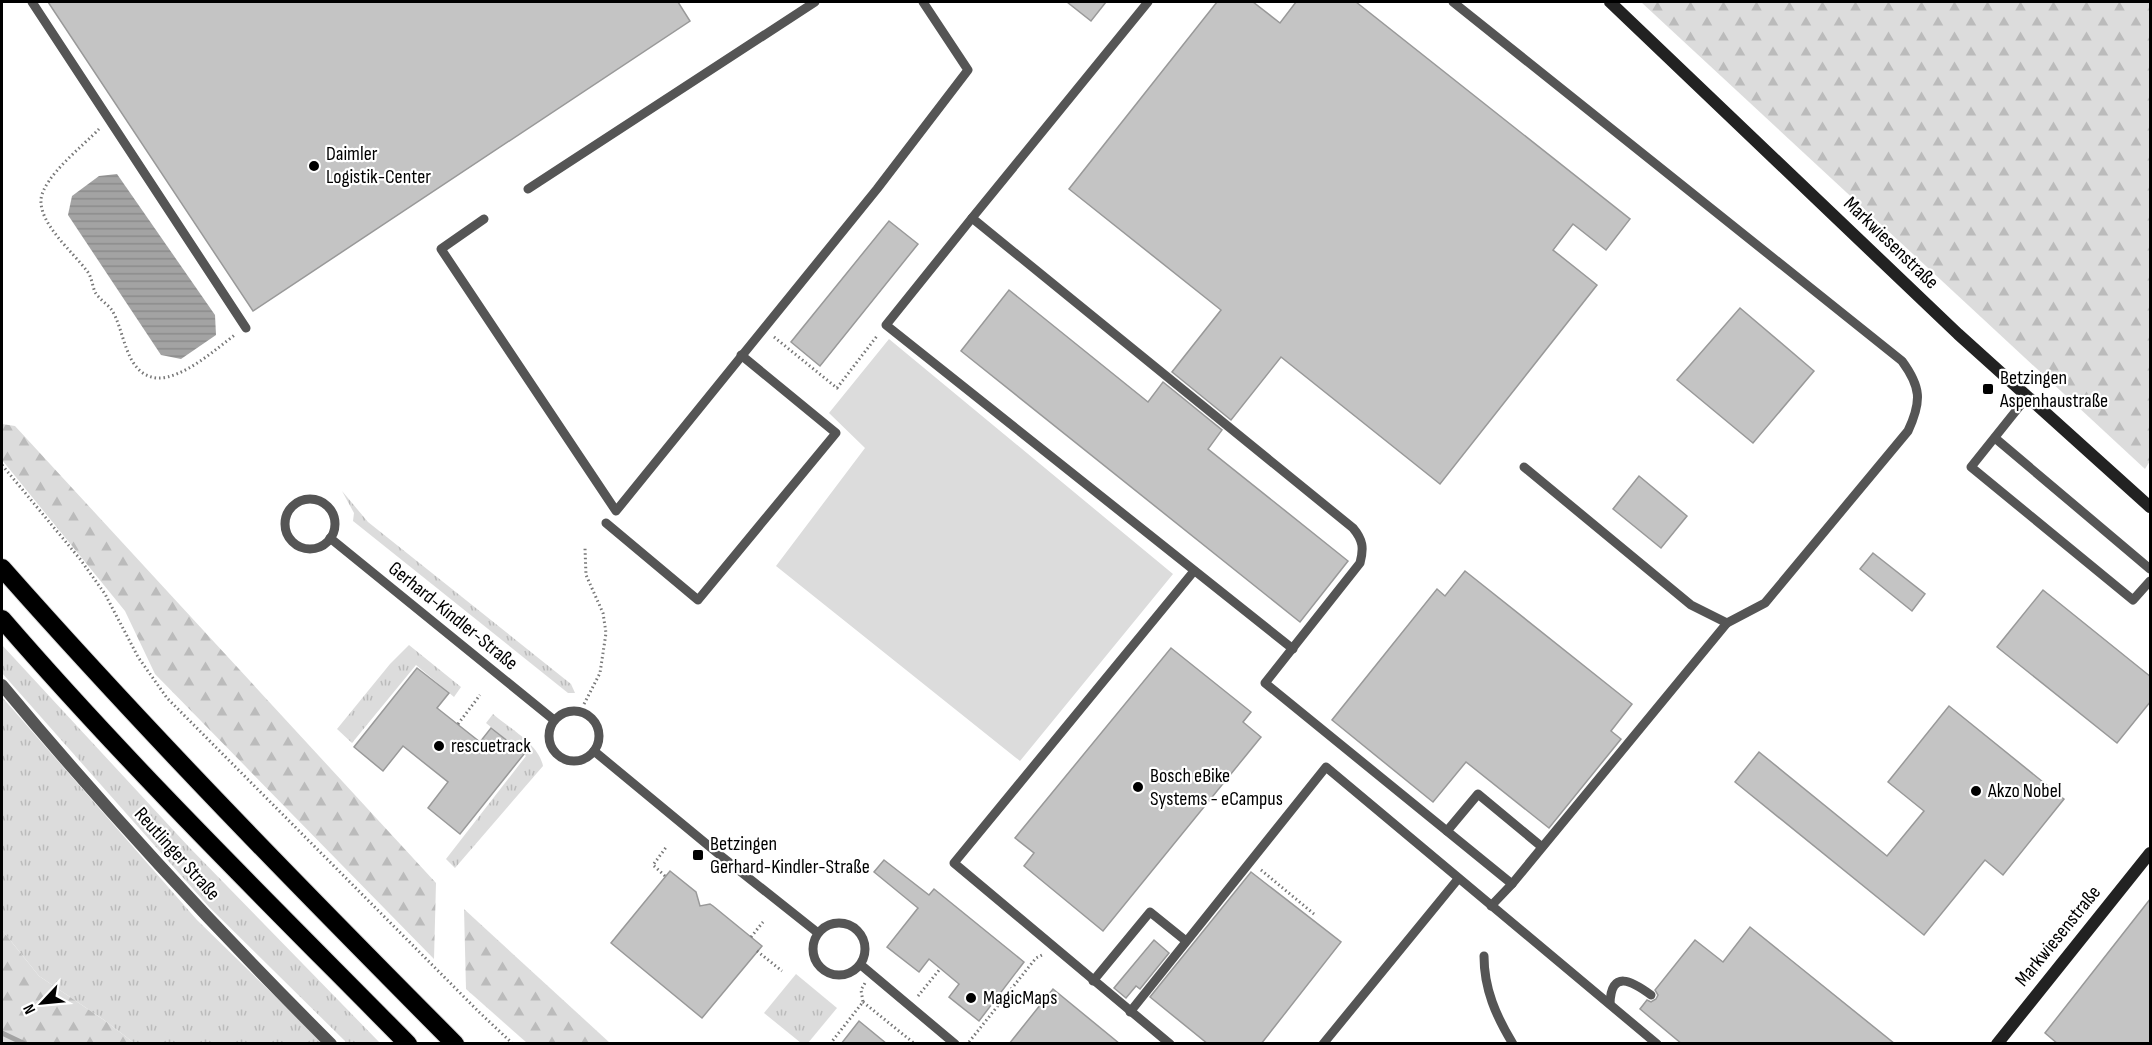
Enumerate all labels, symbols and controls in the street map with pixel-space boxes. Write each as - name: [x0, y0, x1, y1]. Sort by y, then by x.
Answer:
- place label: Daimler Logistik-Center: [326, 142, 431, 189]
- marker: Daimler Logistik-Center: [307, 159, 321, 173]
- street label: Markwiesenstraße: [1839, 192, 1943, 294]
- place label: Betzingen Aspenhaustraße: [1999, 366, 2108, 413]
- marker: Betzingen Aspenhaustraße: [1981, 382, 1995, 396]
- street label: Gerhard-Kindler-Straße: [383, 556, 523, 676]
- place label: rescuetrack: [451, 734, 531, 758]
- marker: rescuetrack: [432, 739, 446, 753]
- place label: Bosch eBike Systems - eCampus: [1150, 764, 1283, 811]
- place label: Akzo Nobel: [1987, 779, 2061, 803]
- marker: Bosch eBike Systems - eCampus: [1131, 780, 1145, 794]
- marker: Akzo Nobel: [1969, 784, 1983, 798]
- street label: Reutlinger Straße: [129, 802, 225, 906]
- place label: Betzingen Gerhard-Kindler-Straße: [710, 832, 870, 879]
- marker: Betzingen Gerhard-Kindler-Straße: [691, 848, 705, 862]
- street label: Markwiesenstraße: [2010, 881, 2106, 991]
- north arrow: [12, 973, 72, 1033]
- place label: MagicMaps: [983, 986, 1057, 1010]
- marker: MagicMaps: [964, 991, 978, 1005]
- text: N: [19, 1001, 40, 1017]

